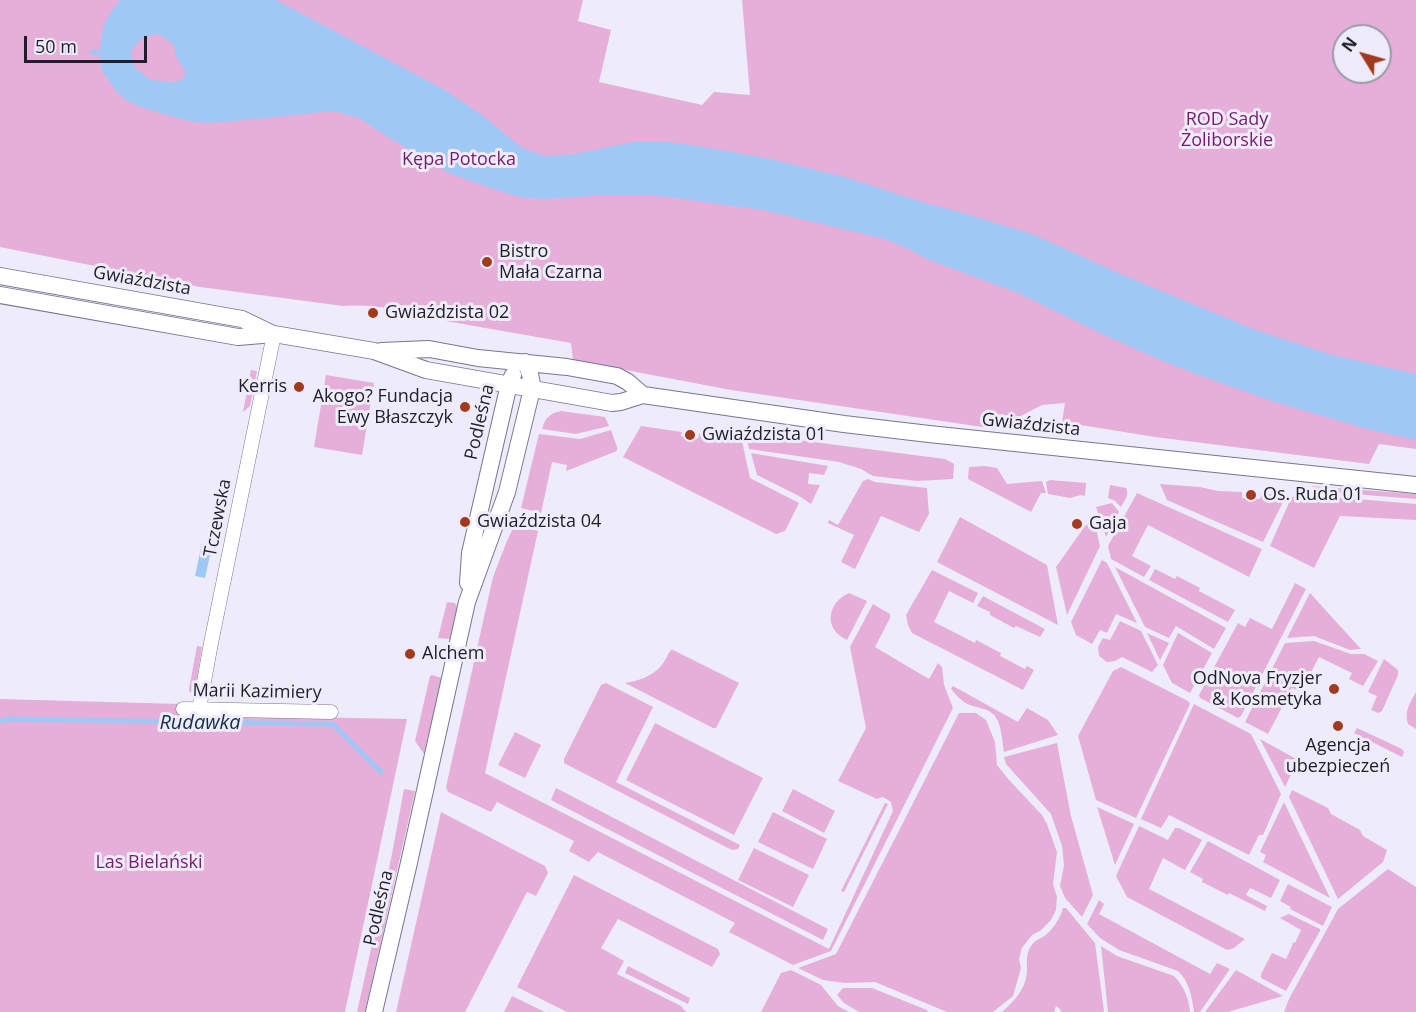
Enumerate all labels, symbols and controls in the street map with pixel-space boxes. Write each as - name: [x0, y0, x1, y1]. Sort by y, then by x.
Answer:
- scale bar: [27, 24, 150, 62]
- north arrow: [1332, 24, 1392, 84]
- text: N: [1337, 33, 1362, 56]
- text: 50 m: [35, 34, 77, 58]
- park label: ROD Sady Żoliborskie: [1181, 109, 1273, 152]
- park label: Kępa Potocka: [402, 149, 516, 171]
- place label: Bistro Mała Czarna: [499, 241, 603, 284]
- marker: Bistro Mała Czarna: [480, 255, 494, 269]
- street label: Gwiaździsta: [91, 262, 193, 300]
- place label: Gwiaździsta 02: [385, 302, 509, 324]
- marker: Gwiaździsta 02: [366, 306, 380, 320]
- place label: Kerris: [238, 376, 287, 398]
- marker: Kerris: [292, 380, 306, 394]
- street label: Podleśna: [461, 382, 499, 462]
- place label: Akogo? Fundacja Ewy Błaszczyk: [313, 386, 453, 428]
- marker: Akogo? Fundacja Ewy Błaszczyk: [458, 400, 472, 414]
- street label: Gwiaździsta: [981, 409, 1081, 441]
- place label: Gwiaździsta 01: [702, 424, 826, 446]
- marker: Gwiaździsta 01: [683, 428, 697, 442]
- street label: Tczewska: [200, 477, 236, 559]
- place label: Os. Ruda 01: [1263, 484, 1363, 506]
- marker: Os. Ruda 01: [1244, 488, 1258, 502]
- place label: Gwiaździsta 04: [477, 511, 601, 533]
- place label: Gaja: [1089, 513, 1127, 535]
- marker: Gwiaździsta 04: [458, 515, 472, 529]
- marker: Gaja: [1070, 517, 1084, 531]
- place label: Alchem: [422, 643, 484, 665]
- marker: Alchem: [403, 647, 417, 661]
- place label: OdNova Fryzjer & Kosmetyka: [1193, 668, 1322, 710]
- street label: Marii Kazimiery: [192, 680, 322, 704]
- marker: OdNova Fryzjer & Kosmetyka: [1327, 682, 1341, 696]
- water label: Rudawka: [159, 711, 241, 735]
- marker: Agencja ubezpieczeń: [1331, 719, 1345, 733]
- place label: Agencja ubezpieczeń: [1286, 735, 1390, 777]
- park label: Las Bielański: [95, 852, 203, 874]
- street label: Podleśna: [360, 868, 398, 948]

